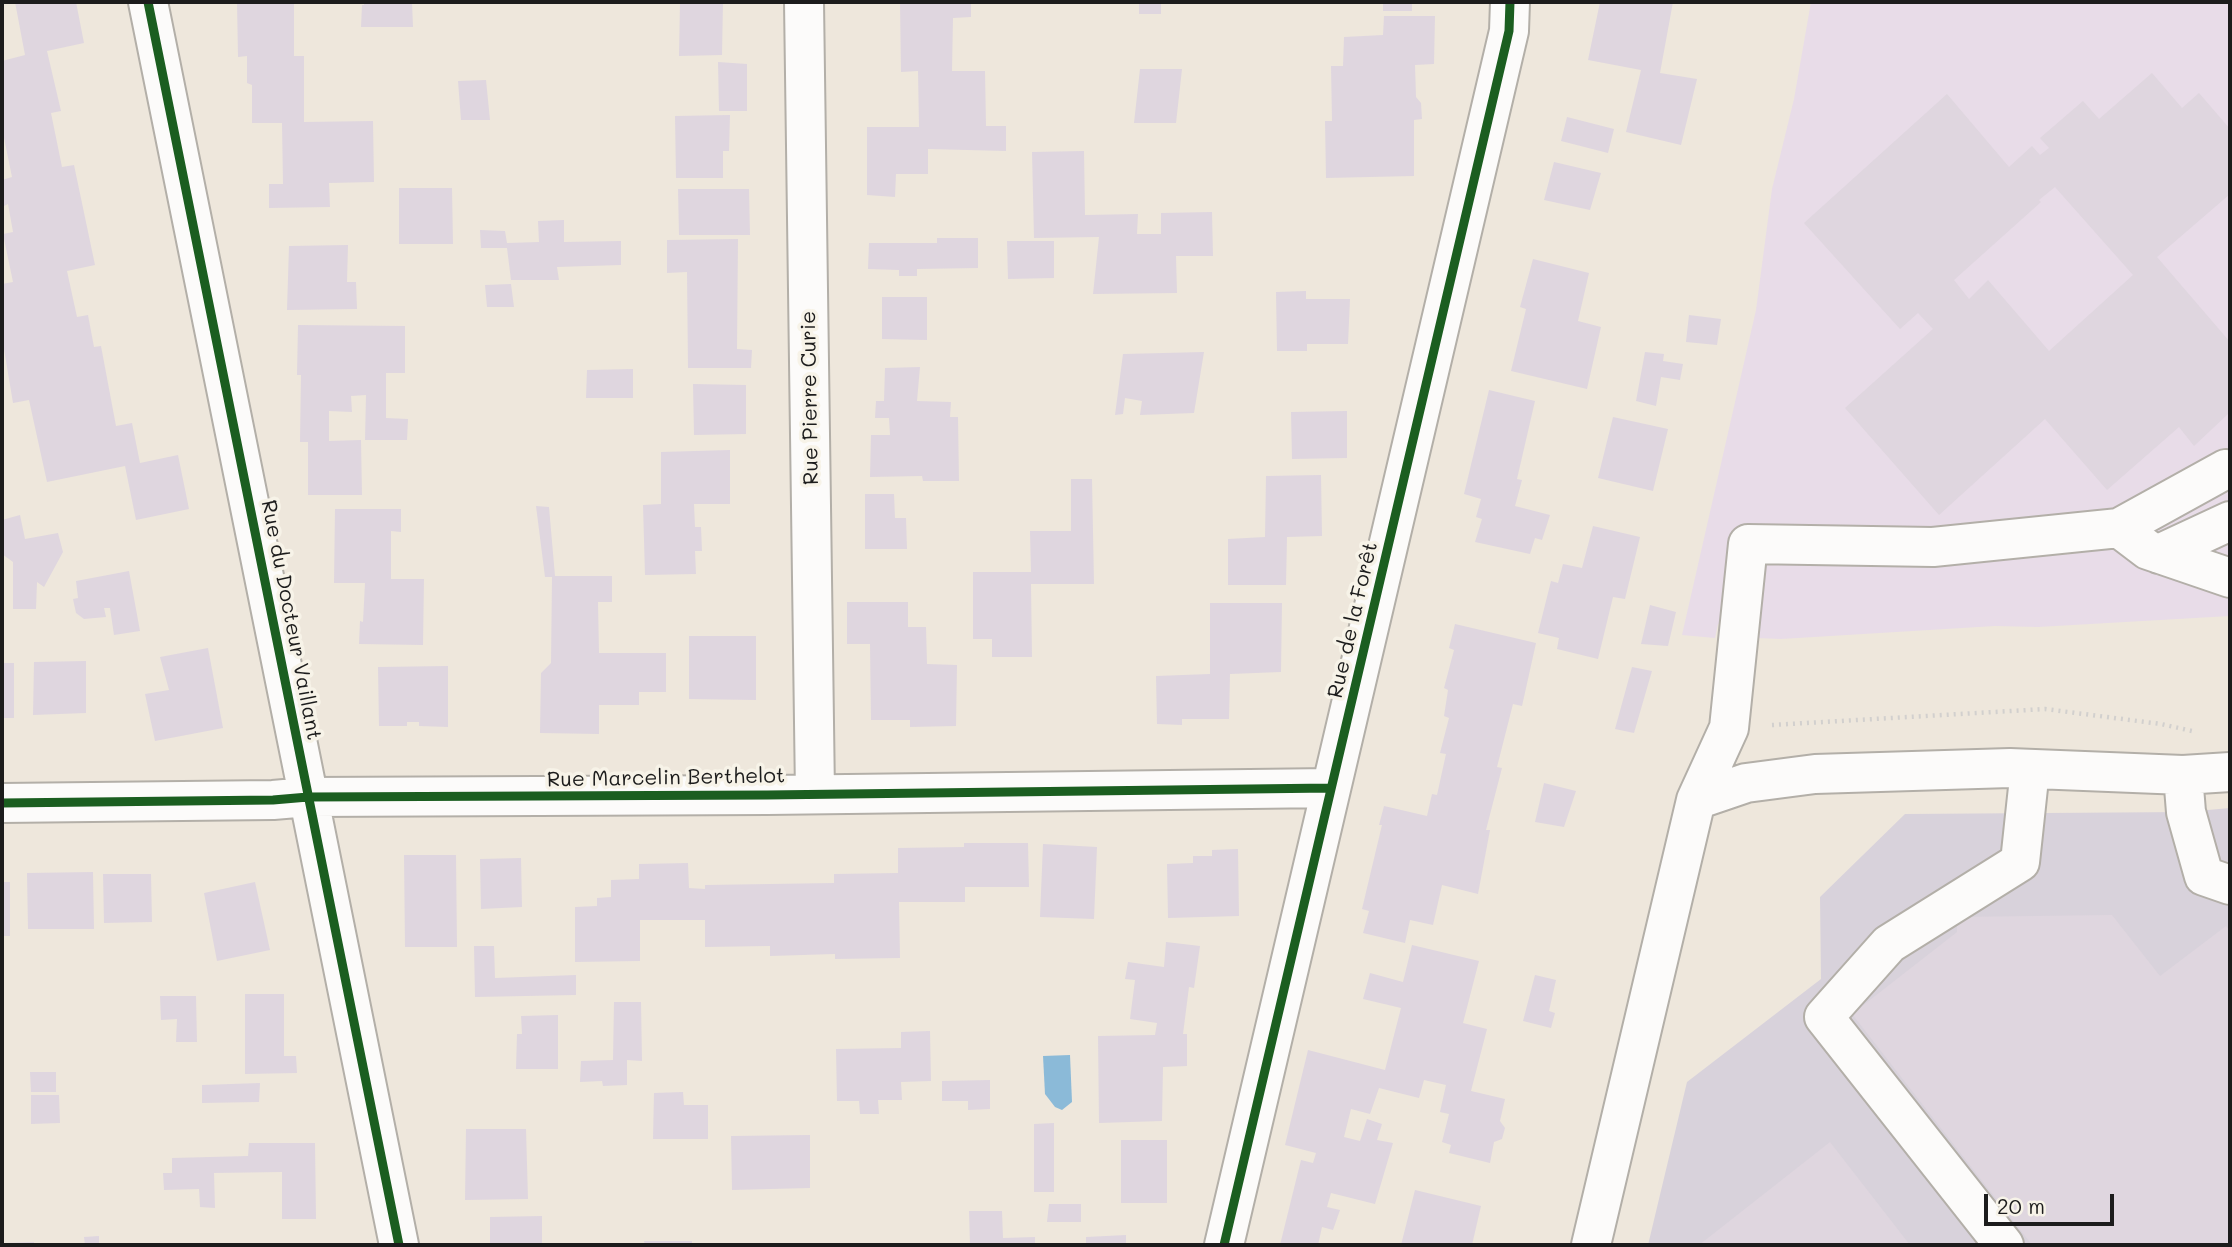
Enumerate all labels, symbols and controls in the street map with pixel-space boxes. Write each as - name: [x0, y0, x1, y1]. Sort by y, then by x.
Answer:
- street label: Rue Pierre Curie: [796, 311, 824, 485]
- street label: Rue du Docteur Vaillant: [255, 498, 327, 742]
- street label: Rue de la Forêt: [1323, 539, 1383, 701]
- street label: Rue Marcelin Berthelot: [547, 763, 785, 793]
- scale bar: [1987, 1180, 2116, 1224]
- text: 20 m: [1997, 1192, 2045, 1219]

